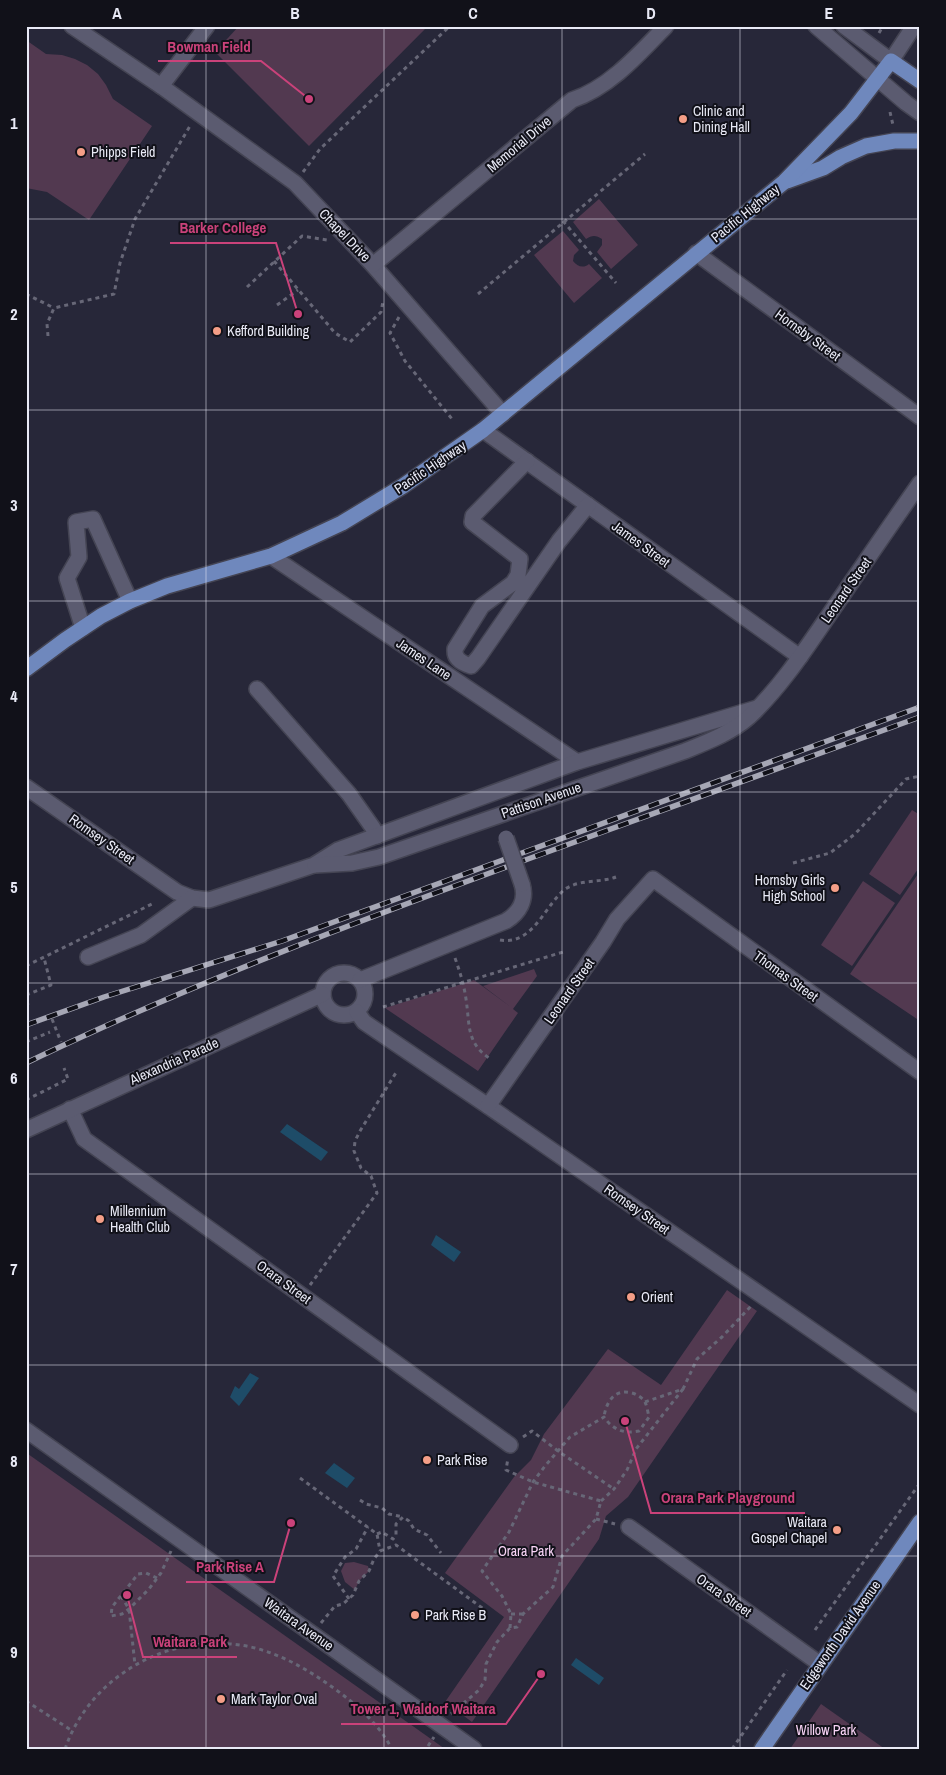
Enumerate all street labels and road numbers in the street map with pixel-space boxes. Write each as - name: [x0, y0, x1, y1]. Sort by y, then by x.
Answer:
- street label: Memorial Drive: [483, 112, 555, 176]
- street label: Pacific Highway: [707, 180, 783, 246]
- street label: Chapel Drive: [315, 205, 375, 265]
- street label: Hornsby Street: [772, 305, 844, 365]
- street label: Pacific Highway: [391, 436, 470, 498]
- street label: James Street: [608, 517, 674, 571]
- street label: Leonard Street: [817, 554, 875, 626]
- street label: James Lane: [393, 634, 455, 684]
- street label: Pattison Avenue: [499, 778, 583, 822]
- street label: Romsey Street: [66, 810, 138, 868]
- street label: Thomas Street: [750, 947, 822, 1005]
- street label: Leonard Street: [540, 955, 598, 1027]
- street label: Alexandria Parade: [126, 1033, 221, 1089]
- street label: Romsey Street: [601, 1180, 673, 1238]
- street label: Orara Street: [253, 1256, 315, 1308]
- street label: Orara Street: [693, 1570, 755, 1620]
- street label: Edgeworth David Avenue: [796, 1577, 884, 1693]
- street label: Waitara Avenue: [261, 1593, 337, 1655]

